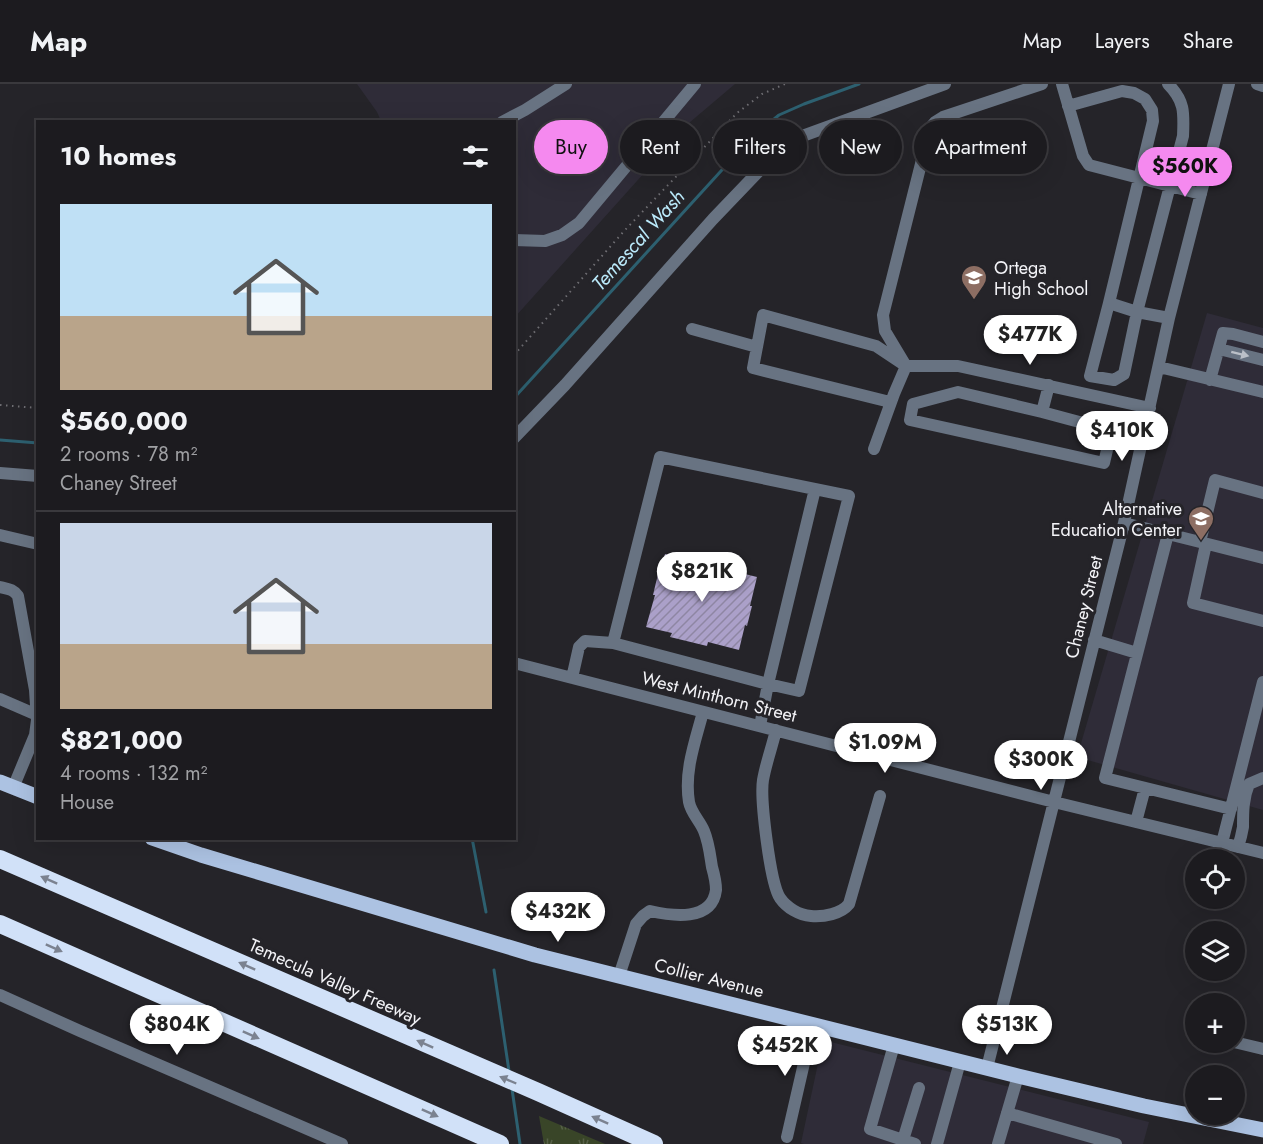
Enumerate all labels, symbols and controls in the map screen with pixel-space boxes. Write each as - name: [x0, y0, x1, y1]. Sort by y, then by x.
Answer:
- text: Map: [30, 21, 87, 62]
- text: Map: [1023, 26, 1062, 56]
- text: Layers: [1095, 26, 1150, 56]
- text: Share: [1183, 26, 1233, 56]
- chip: Buy: [534, 120, 608, 174]
- chip: Rent: [620, 120, 701, 174]
- chip: Filters: [713, 120, 807, 174]
- chip: New: [819, 120, 902, 174]
- chip: Apartment: [914, 120, 1047, 174]
- text: 10 homes: [60, 137, 176, 175]
- icon: filters: [459, 140, 492, 173]
- pin: $560K: [1143, 147, 1227, 198]
- text: $560K: [1152, 152, 1218, 181]
- water label: Temescal Wash: [585, 183, 692, 297]
- icon: home: [222, 243, 330, 351]
- place label: Ortega High School: [994, 255, 1088, 302]
- school or university icon: Ortega High School: [959, 263, 989, 301]
- pin: $477K: [988, 315, 1072, 366]
- text: $477K: [998, 320, 1062, 349]
- one-way arrow: [1231, 350, 1250, 359]
- text: $560,000: [60, 402, 188, 440]
- pin: $410K: [1080, 411, 1164, 462]
- text: $410K: [1090, 416, 1154, 445]
- text: 2 rooms · 78 m²: [60, 440, 197, 469]
- text: Chaney Street: [60, 469, 177, 498]
- place label: Alternative Education Center: [1051, 496, 1183, 543]
- school or university icon: Alternative Education Center: [1186, 504, 1216, 542]
- pin: $821K: [660, 552, 744, 603]
- street label: Chaney Street: [1059, 552, 1109, 661]
- text: $821K: [671, 557, 733, 586]
- icon: home: [222, 562, 330, 670]
- street label: West Minthorn Street: [639, 665, 800, 729]
- text: $821,000: [60, 721, 183, 759]
- pin: $1.09M: [836, 723, 934, 774]
- text: $1.09M: [848, 728, 922, 757]
- pin: $300K: [999, 740, 1083, 791]
- text: $300K: [1008, 745, 1074, 774]
- text: 4 rooms · 132 m²: [60, 759, 208, 788]
- text: House: [60, 788, 114, 817]
- map controls: [1185, 849, 1245, 1125]
- button: locate: [1185, 849, 1245, 909]
- one-way arrow: [39, 875, 57, 885]
- pin: $432K: [516, 892, 600, 943]
- text: $432K: [525, 897, 591, 926]
- button: layers: [1185, 921, 1245, 981]
- street label: Temecula Valley Freeway: [245, 932, 425, 1032]
- one-way arrow: [45, 943, 62, 952]
- street label: Collier Avenue: [651, 952, 767, 1004]
- one-way arrow: [237, 961, 255, 971]
- button: +: [1185, 993, 1245, 1053]
- pin: $804K: [135, 1005, 219, 1056]
- pin: $513K: [965, 1005, 1049, 1056]
- text: $804K: [144, 1010, 210, 1039]
- text: $513K: [976, 1010, 1038, 1039]
- pin: $452K: [743, 1026, 827, 1077]
- one-way arrow: [243, 1030, 260, 1039]
- text: $452K: [752, 1031, 818, 1060]
- one-way arrow: [416, 1039, 434, 1049]
- button: −: [1185, 1065, 1245, 1125]
- one-way arrow: [499, 1075, 517, 1085]
- one-way arrow: [421, 1108, 439, 1118]
- one-way arrow: [591, 1115, 609, 1125]

